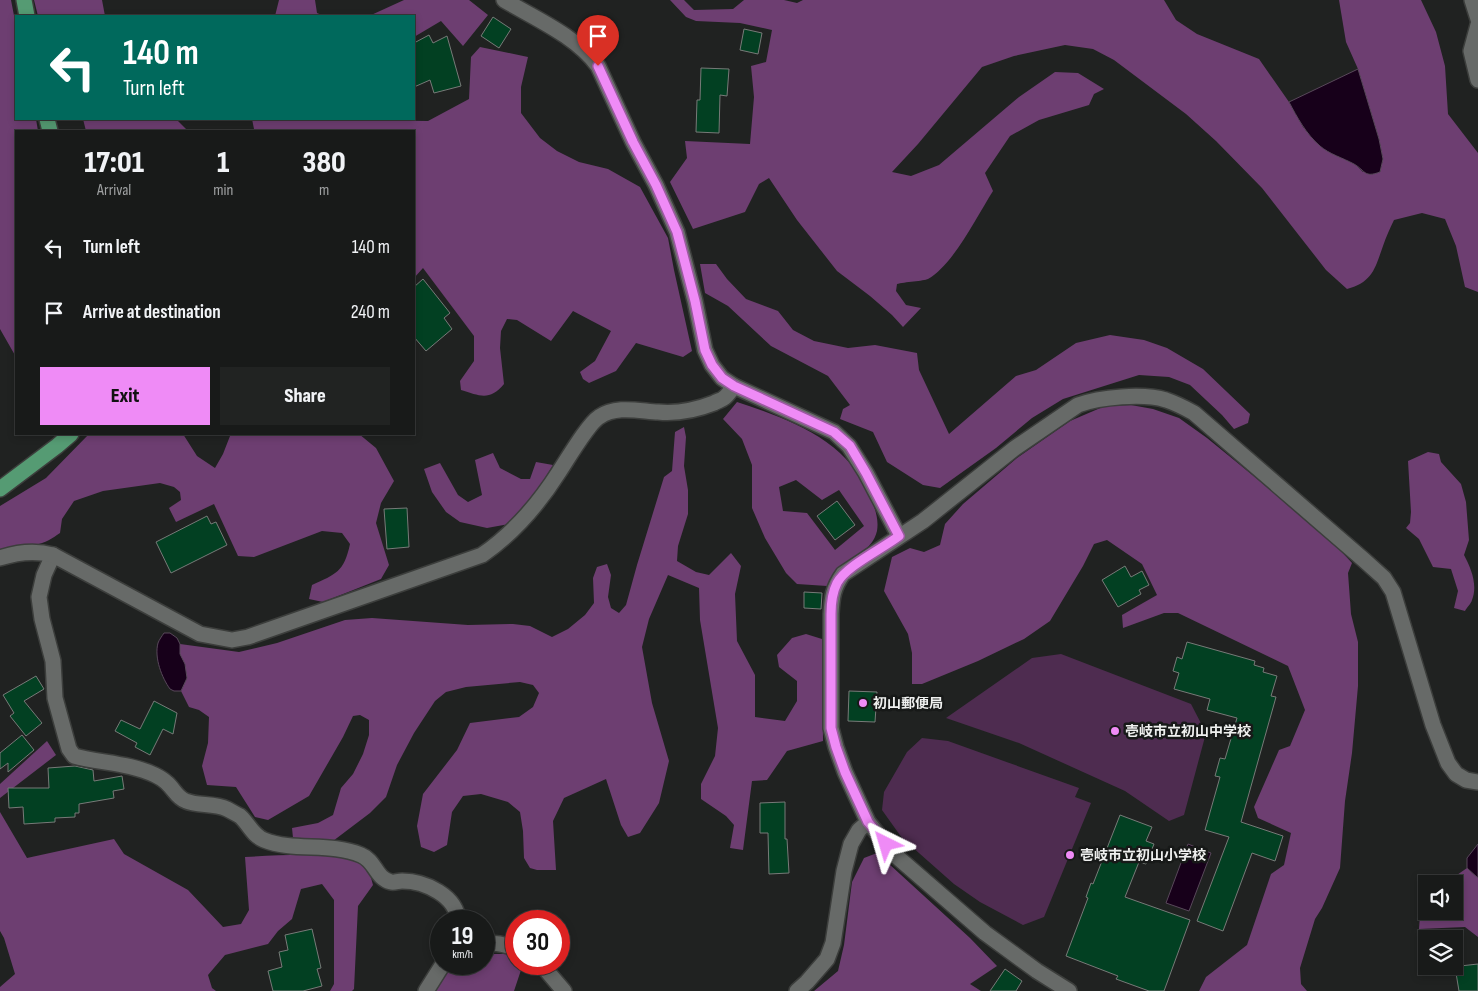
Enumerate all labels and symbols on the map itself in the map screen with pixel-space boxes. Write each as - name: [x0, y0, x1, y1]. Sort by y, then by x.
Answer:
- pin: [577, 15, 619, 66]
- place label: 初山郵便局: [873, 695, 943, 712]
- marker: 初山郵便局: [857, 697, 869, 709]
- place label: 壱岐市立初山中学校: [1125, 723, 1251, 740]
- marker: 壱岐市立初山中学校: [1109, 725, 1121, 737]
- position arrow: [859, 817, 911, 869]
- place label: 壱岐市立初山小学校: [1080, 847, 1206, 864]
- marker: 壱岐市立初山小学校: [1064, 849, 1076, 861]
- speed limit sign: 30: [505, 910, 570, 975]

